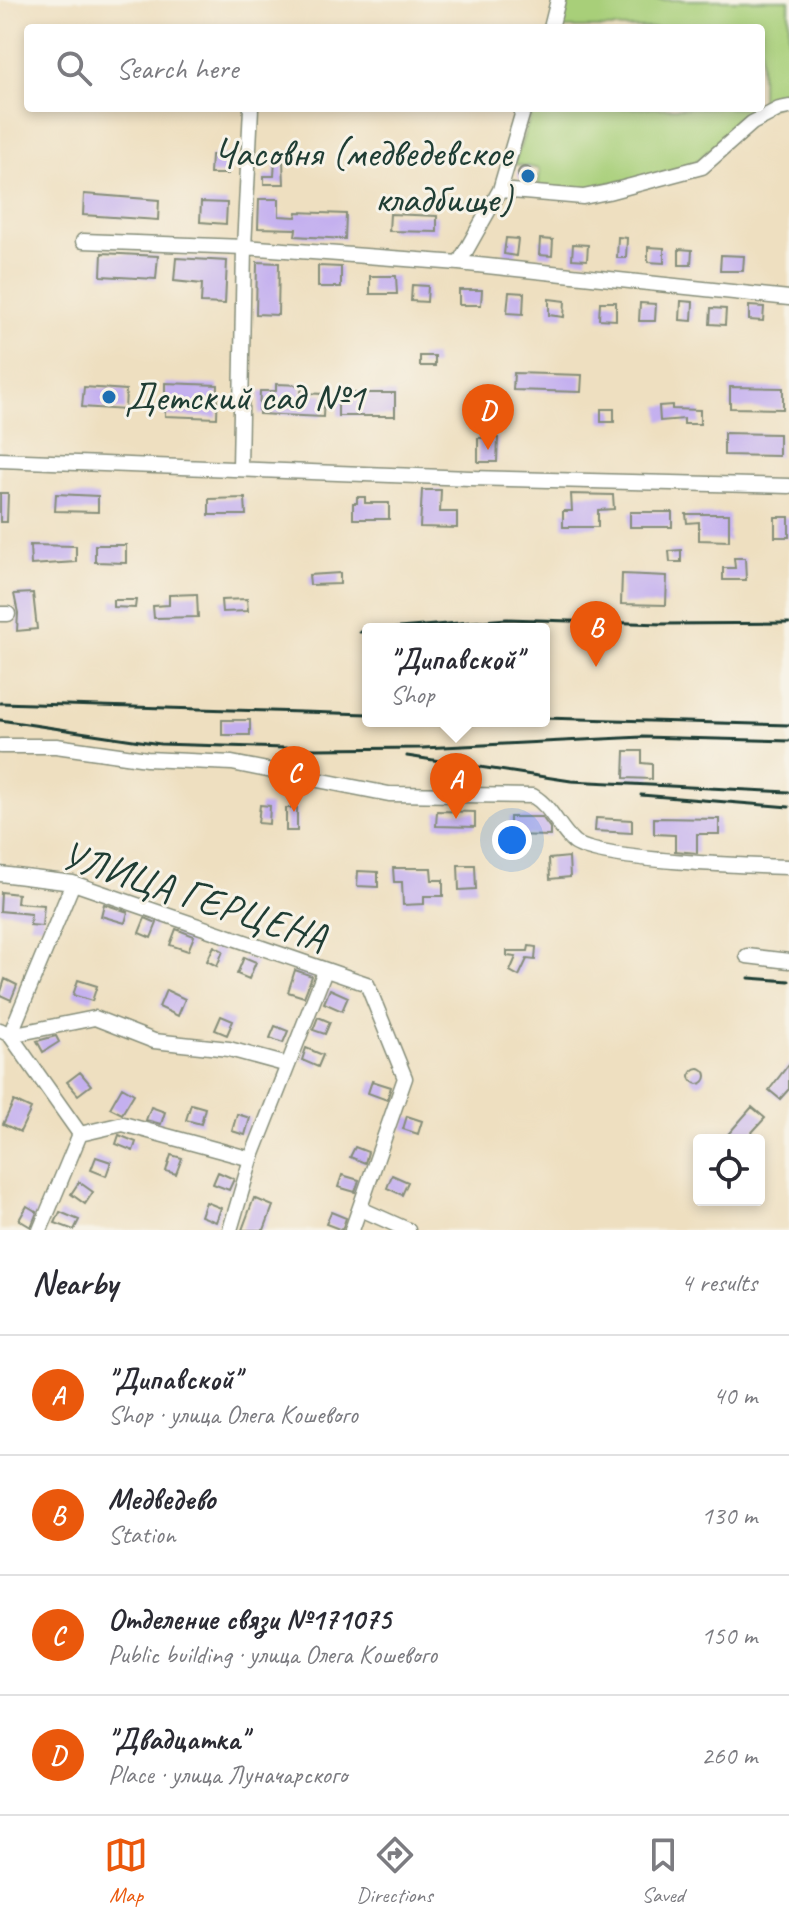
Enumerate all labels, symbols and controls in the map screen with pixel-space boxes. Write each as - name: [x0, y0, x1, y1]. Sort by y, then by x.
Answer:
- search box: [24, 24, 765, 112]
- icon: search: [52, 46, 96, 90]
- text: Search here: [116, 49, 238, 87]
- place label: Часовня (медведевское кладбище): [213, 128, 515, 224]
- marker: Часовня (медведевское кладбище): [519, 167, 537, 185]
- place label: Детский сад №1: [125, 372, 367, 422]
- pin: D: [462, 384, 514, 450]
- marker: Детский сад №1: [100, 388, 118, 406]
- pin: B: [570, 601, 622, 667]
- popup: [362, 623, 550, 727]
- text: "Дипавской": [390, 640, 522, 678]
- text: Shop: [390, 678, 434, 711]
- pin: C: [268, 746, 320, 812]
- pin: A: [430, 753, 482, 819]
- your location: [492, 820, 532, 860]
- street label: УЛИЦА ГЕРЦЕНА: [55, 830, 334, 963]
- map controls: [693, 1134, 765, 1206]
- button: locate: [693, 1134, 765, 1206]
- text: Nearby: [32, 1261, 118, 1304]
- text: 4 results: [681, 1266, 757, 1299]
- text: "Дипавской": [108, 1360, 240, 1398]
- text: A: [51, 1379, 65, 1412]
- text: 40 m: [713, 1379, 757, 1412]
- text: Shop · улица Олега Кошевого: [108, 1398, 358, 1431]
- text: Медведево: [108, 1480, 215, 1518]
- text: B: [51, 1499, 65, 1532]
- text: 130 m: [701, 1499, 757, 1532]
- text: Station: [108, 1518, 175, 1551]
- text: Отделение связи №171075: [108, 1600, 391, 1638]
- text: C: [52, 1619, 64, 1652]
- text: 150 m: [701, 1619, 757, 1652]
- text: Public building · улица Олега Кошевого: [108, 1638, 437, 1671]
- text: "Двадцатка": [108, 1720, 247, 1758]
- text: D: [50, 1739, 66, 1772]
- text: 260 m: [701, 1739, 757, 1772]
- text: Place · улица Луначарского: [108, 1758, 347, 1791]
- tab: Map: [104, 1833, 148, 1909]
- tab: Directions: [356, 1833, 433, 1909]
- tab: Saved: [641, 1833, 685, 1909]

